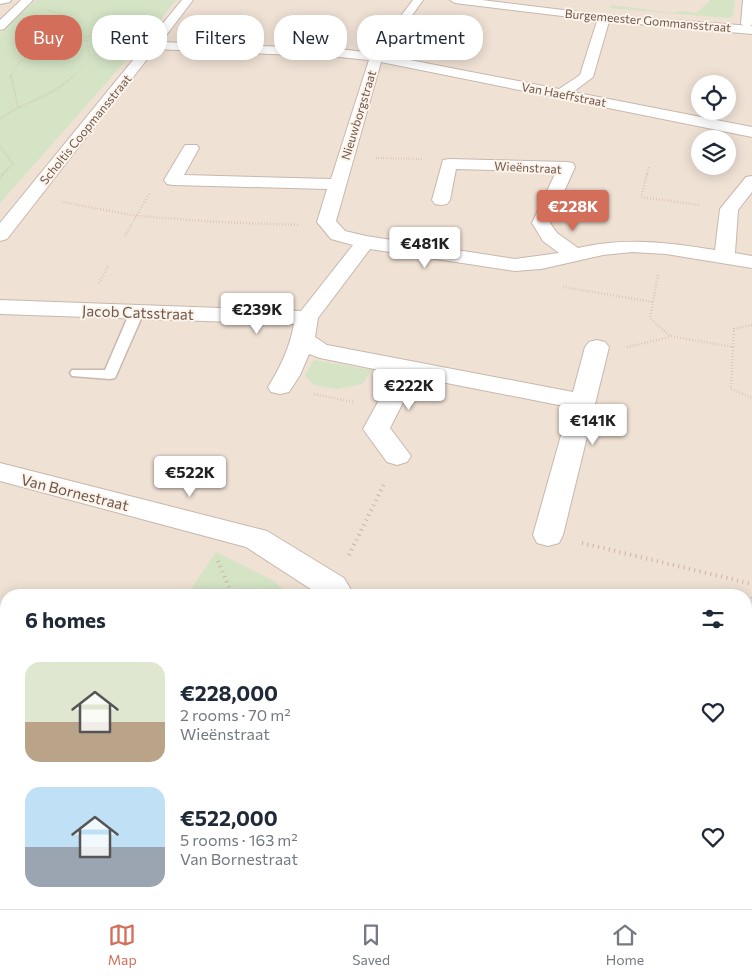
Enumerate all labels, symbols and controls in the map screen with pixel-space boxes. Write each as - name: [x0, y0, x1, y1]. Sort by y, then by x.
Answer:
- street label: Burgemeester Gommansstraat: [564, 6, 732, 34]
- chip: Buy: [15, 15, 82, 60]
- chip: Rent: [92, 15, 167, 60]
- chip: Filters: [177, 15, 264, 60]
- chip: New: [274, 15, 347, 60]
- chip: Apartment: [357, 15, 483, 60]
- street label: Nieuwborgstraat: [338, 68, 378, 161]
- street label: Scholtis Coopmansstraat: [36, 71, 134, 187]
- map controls: [691, 75, 736, 175]
- button: locate: [691, 75, 736, 120]
- street label: Van Haeffstraat: [520, 79, 608, 109]
- button: layers: [691, 130, 736, 175]
- street label: Wieënstraat: [494, 158, 562, 176]
- pin: €228K: [538, 190, 608, 232]
- text: €228K: [548, 196, 598, 215]
- pin: €481K: [390, 226, 460, 269]
- text: €481K: [400, 233, 450, 252]
- pin: €239K: [222, 292, 292, 335]
- text: €239K: [232, 299, 282, 318]
- street label: Jacob Catsstraat: [82, 301, 194, 323]
- pin: €222K: [374, 368, 444, 411]
- text: €222K: [384, 375, 434, 394]
- pin: €141K: [558, 404, 628, 446]
- text: €141K: [570, 410, 616, 429]
- pin: €522K: [155, 456, 225, 498]
- text: €522K: [165, 462, 215, 481]
- street label: Van Bornestraat: [19, 470, 131, 514]
- icon: filters: [699, 605, 727, 633]
- text: 6 homes: [25, 607, 106, 632]
- text: €228,000: [180, 680, 278, 705]
- icon: home: [65, 682, 125, 742]
- icon: heart: [699, 698, 727, 726]
- text: 2 rooms · 70 m²: [180, 705, 291, 724]
- text: Wieënstraat: [180, 724, 270, 743]
- text: €522,000: [180, 805, 278, 830]
- icon: home: [65, 807, 125, 867]
- icon: heart: [699, 823, 727, 851]
- text: 5 rooms · 163 m²: [180, 830, 298, 849]
- text: Van Bornestraat: [180, 849, 298, 868]
- tab: Map: [108, 921, 137, 968]
- tab: Saved: [352, 921, 390, 968]
- tab: Home: [606, 921, 644, 968]

